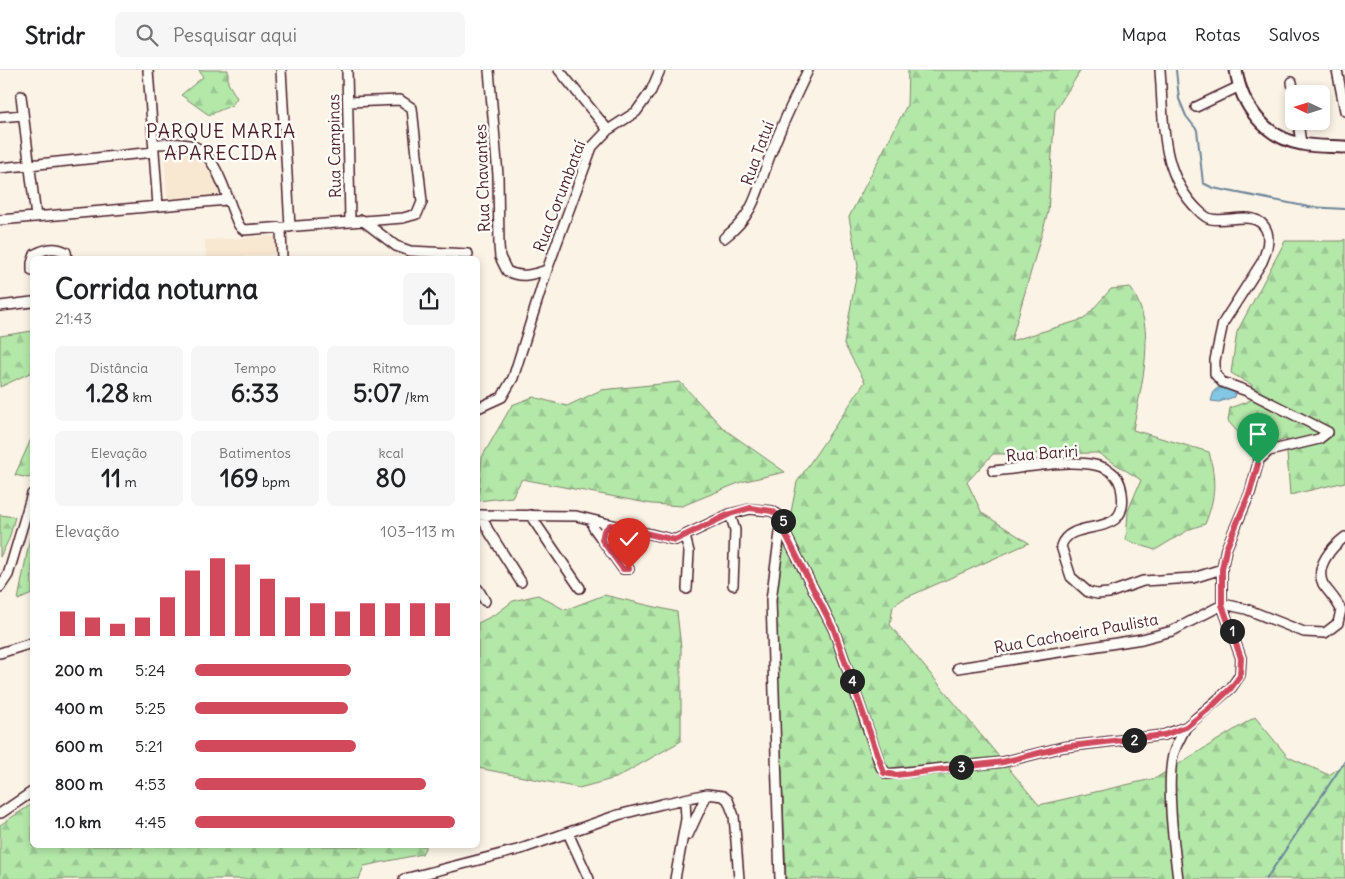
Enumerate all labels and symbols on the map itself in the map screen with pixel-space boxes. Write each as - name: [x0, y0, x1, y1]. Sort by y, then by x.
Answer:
- north arrow: [1285, 85, 1330, 130]
- street label: Rua Campinas: [323, 94, 345, 198]
- street label: Rua Tatuí: [736, 118, 778, 188]
- district label: PARQUE MARIA APARECIDA: [146, 119, 296, 165]
- street label: Rua Chavantes: [470, 124, 494, 232]
- street label: Rua Corumbataí: [529, 137, 590, 255]
- pin: [1237, 413, 1279, 464]
- street label: Rua Bariri: [1005, 441, 1079, 465]
- pin: 5: [770, 508, 796, 534]
- pin: [608, 518, 650, 569]
- street label: Rua Cachoeira Paulista: [992, 609, 1160, 657]
- pin: 1: [1220, 618, 1244, 644]
- pin: 4: [840, 668, 864, 694]
- pin: 2: [1122, 728, 1146, 752]
- pin: 3: [948, 754, 974, 780]

